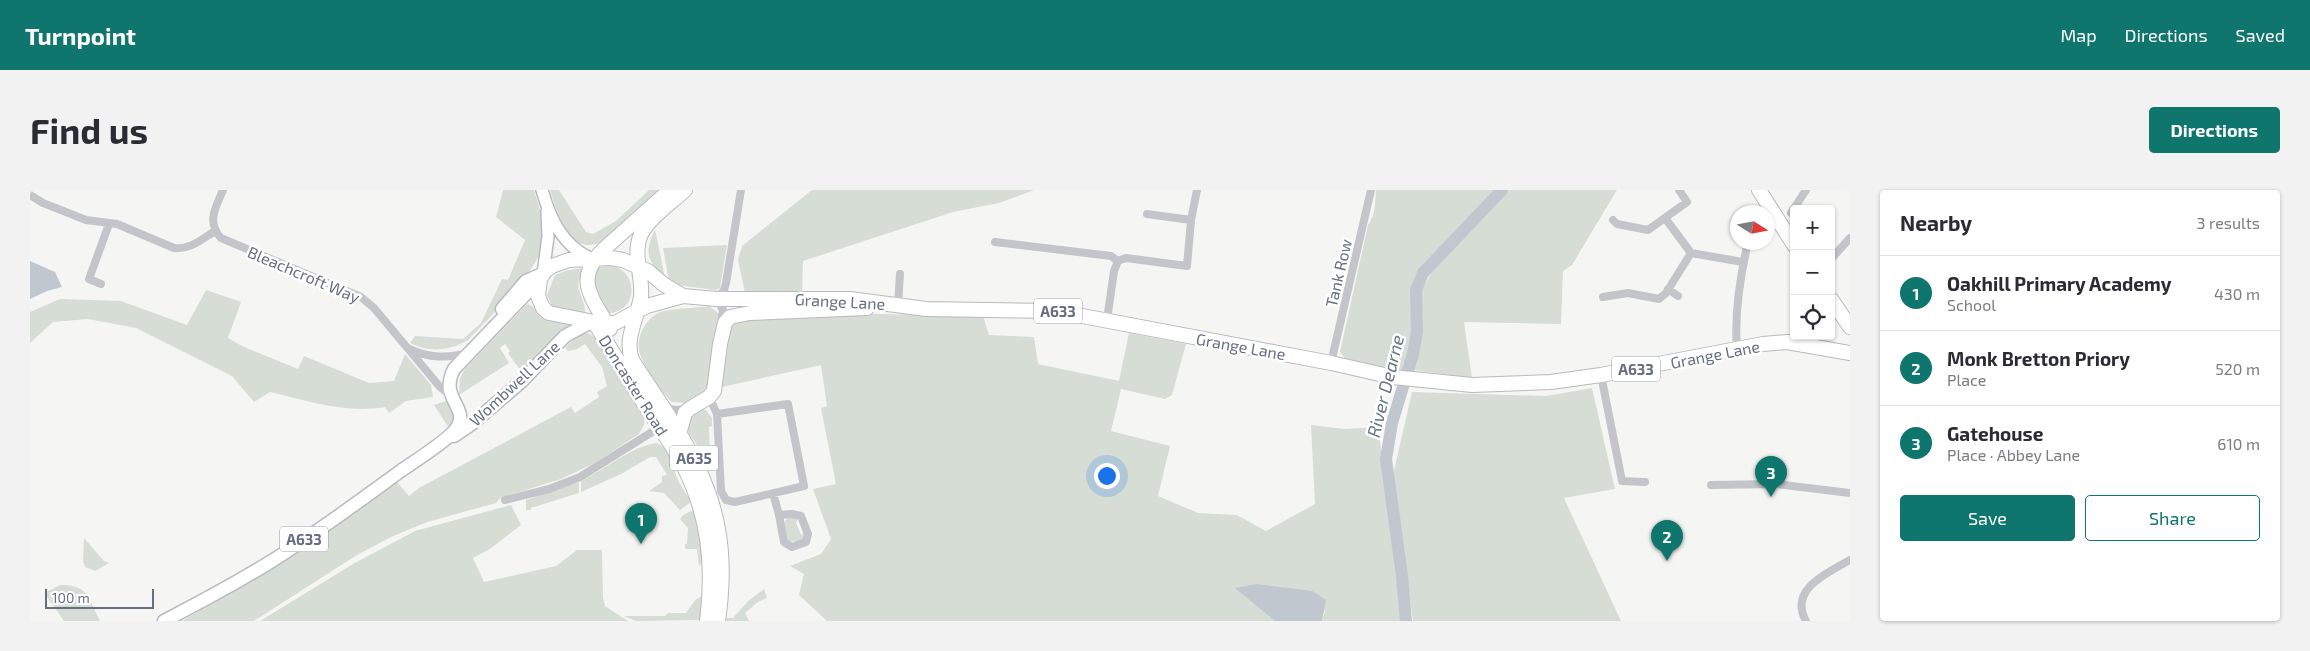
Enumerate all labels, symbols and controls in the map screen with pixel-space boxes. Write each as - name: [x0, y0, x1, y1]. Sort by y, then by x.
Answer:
- text: Turnpoint: [25, 21, 136, 50]
- text: Map: [2060, 24, 2097, 46]
- text: Directions: [2125, 24, 2208, 46]
- text: Saved: [2236, 24, 2285, 46]
- button: Directions: [2149, 107, 2280, 153]
- text: Find us: [30, 109, 148, 151]
- north arrow: [1730, 205, 1775, 250]
- map controls: [1790, 205, 1835, 340]
- button: +: [1790, 205, 1835, 250]
- text: Nearby: [1900, 210, 1972, 235]
- text: 3 results: [2197, 213, 2260, 232]
- street label: Tank Row: [1321, 237, 1355, 309]
- street label: Bleachcroft Way: [245, 242, 363, 306]
- button: −: [1790, 250, 1835, 295]
- text: Oakhill Primary Academy: [1947, 272, 2172, 295]
- text: 1: [1913, 284, 1919, 303]
- text: 430 m: [2214, 284, 2260, 303]
- street label: Grange Lane: [794, 289, 886, 313]
- button: locate: [1790, 295, 1835, 340]
- text: School: [1947, 295, 1996, 314]
- road number: A633: [1034, 298, 1082, 324]
- street label: Grange Lane: [1195, 329, 1287, 363]
- street label: Doncaster Road: [595, 331, 673, 439]
- water label: River Dearne: [1362, 332, 1408, 439]
- street label: Wombwell Lane: [465, 336, 563, 430]
- street label: Grange Lane: [1669, 336, 1761, 372]
- text: Monk Bretton Priory: [1947, 347, 2130, 370]
- road number: A633: [1612, 356, 1660, 382]
- text: 2: [1911, 359, 1921, 378]
- text: 520 m: [2215, 359, 2260, 378]
- text: Place: [1947, 370, 1986, 389]
- text: Gatehouse: [1947, 422, 2043, 445]
- text: 3: [1911, 434, 1921, 453]
- text: 610 m: [2217, 434, 2260, 453]
- text: Place · Abbey Lane: [1947, 445, 2080, 464]
- road number: A635: [670, 446, 718, 470]
- pin: 3: [1755, 456, 1787, 497]
- your location: [1094, 463, 1120, 489]
- button: Save: [1900, 495, 2075, 541]
- button: Share: [2085, 495, 2260, 541]
- pin: 1: [625, 503, 657, 544]
- pin: 2: [1651, 520, 1683, 561]
- road number: A633: [280, 526, 328, 552]
- scale bar: [45, 586, 154, 609]
- text: 100 m: [52, 589, 90, 606]

